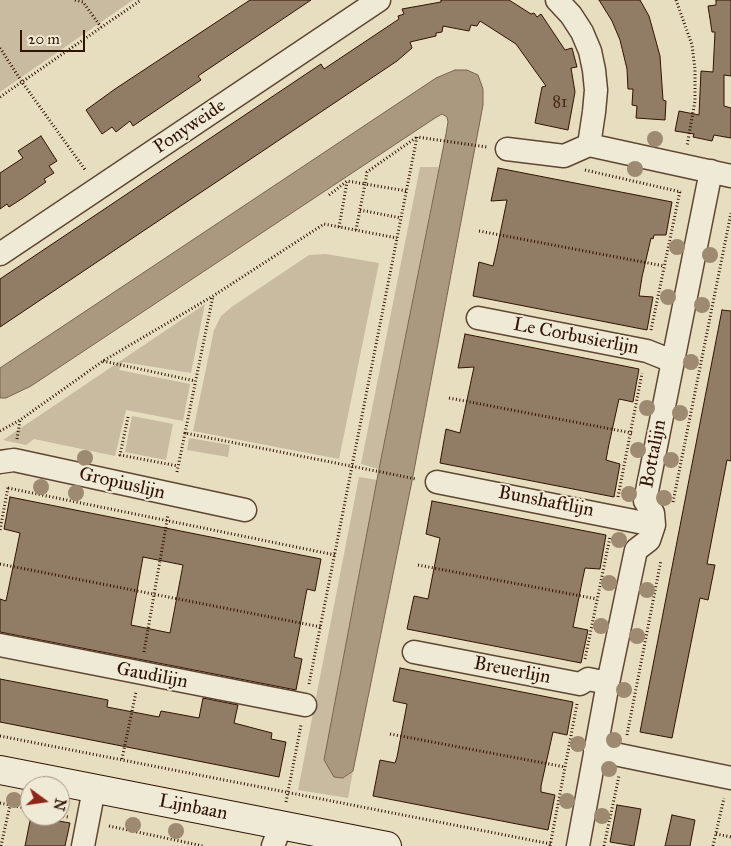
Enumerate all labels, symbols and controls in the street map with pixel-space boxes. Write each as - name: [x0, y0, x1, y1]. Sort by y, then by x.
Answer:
- scale bar: [22, 20, 88, 52]
- text: 20 m: [28, 30, 60, 48]
- house number: 81: [553, 93, 567, 113]
- street label: Ponyweide: [150, 95, 230, 159]
- street label: Le Corbusierlijn: [511, 314, 641, 360]
- street label: Bottalijn: [636, 418, 672, 490]
- street label: Gropiuslijn: [77, 463, 167, 505]
- street label: Bunshaftlijn: [496, 482, 596, 522]
- street label: Breuerlijn: [472, 652, 552, 690]
- street label: Gaudilijn: [114, 658, 190, 694]
- north arrow: [20, 776, 70, 826]
- street label: Lijnbaan: [157, 790, 229, 826]
- text: N: [49, 797, 69, 812]

